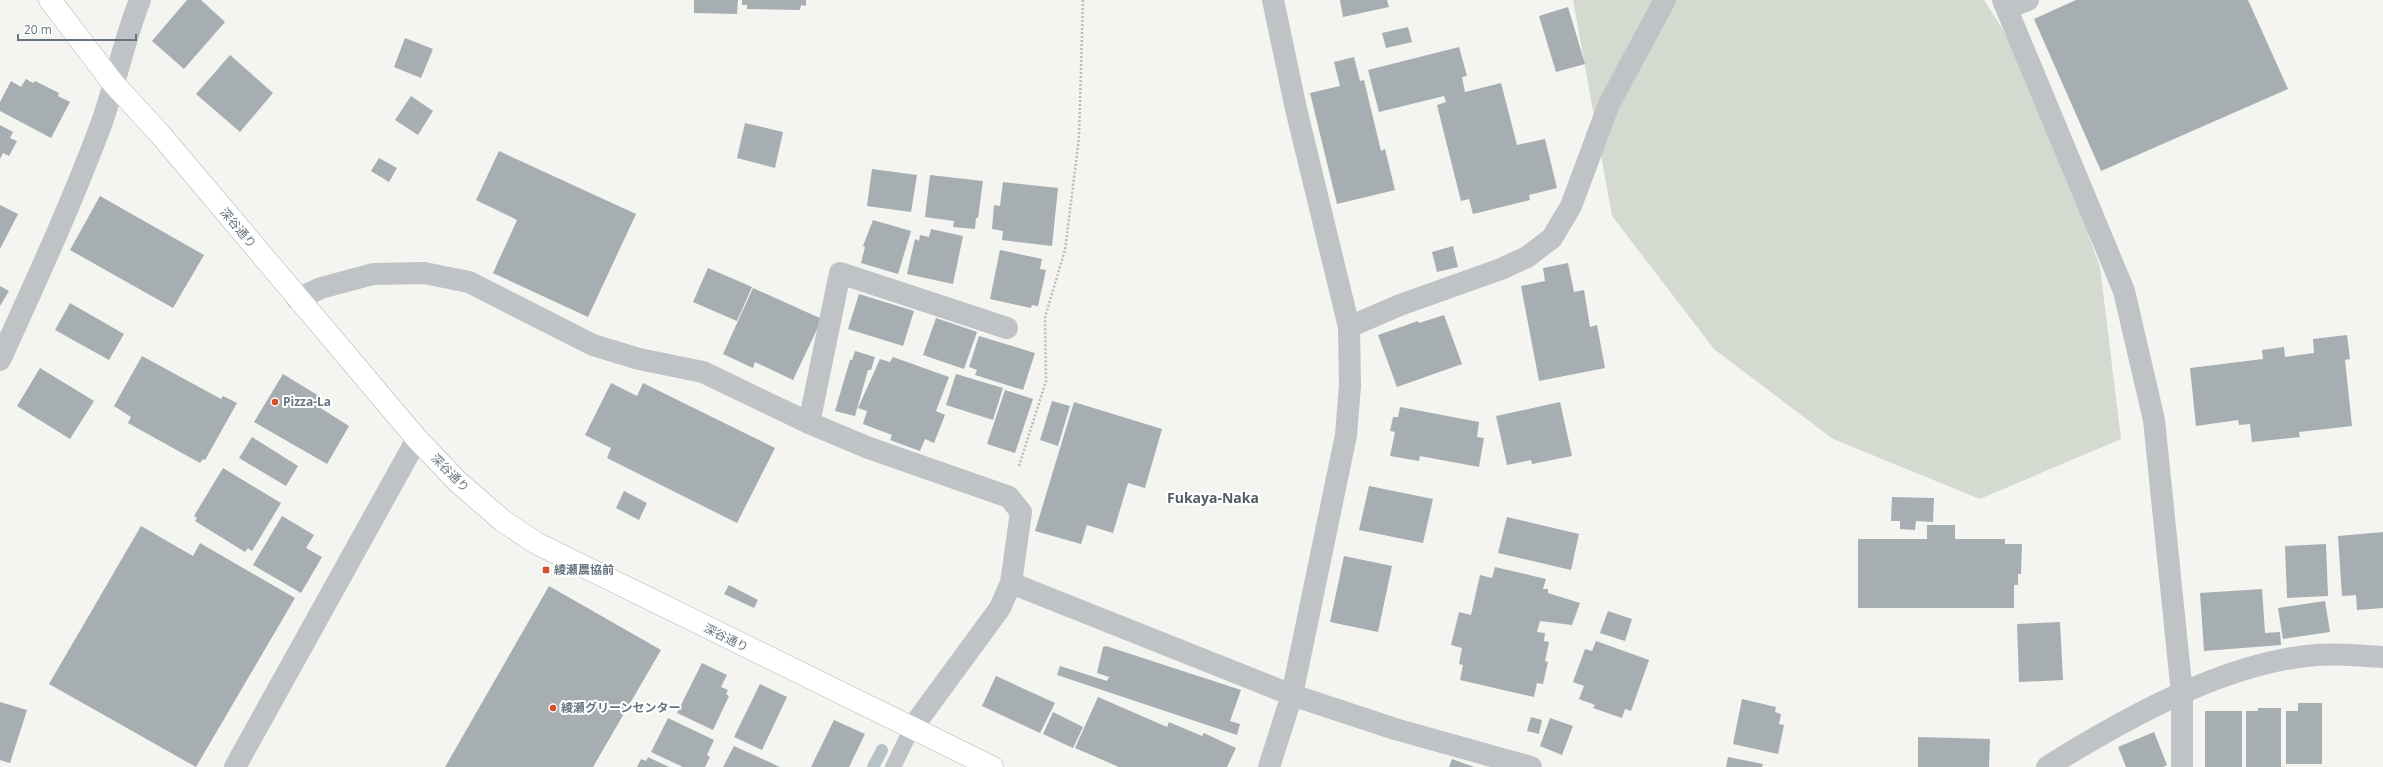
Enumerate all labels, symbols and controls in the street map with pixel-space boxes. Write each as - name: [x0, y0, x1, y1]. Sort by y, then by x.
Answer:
- scale bar: [18, 16, 136, 42]
- text: 20 m: [24, 21, 52, 38]
- street label: 深谷通り: [216, 204, 260, 252]
- place label: Pizza-La: [283, 393, 331, 410]
- marker: Pizza-La: [270, 397, 280, 407]
- street label: 深谷通り: [427, 450, 473, 496]
- district label: Fukaya-Naka: [1167, 488, 1259, 507]
- place label: 綾瀬農協前: [554, 561, 614, 578]
- marker: 綾瀬農協前: [541, 565, 551, 575]
- street label: 深谷通り: [701, 619, 752, 656]
- place label: 綾瀬グリーンセンター: [561, 699, 680, 716]
- marker: 綾瀬グリーンセンター: [548, 703, 558, 713]

